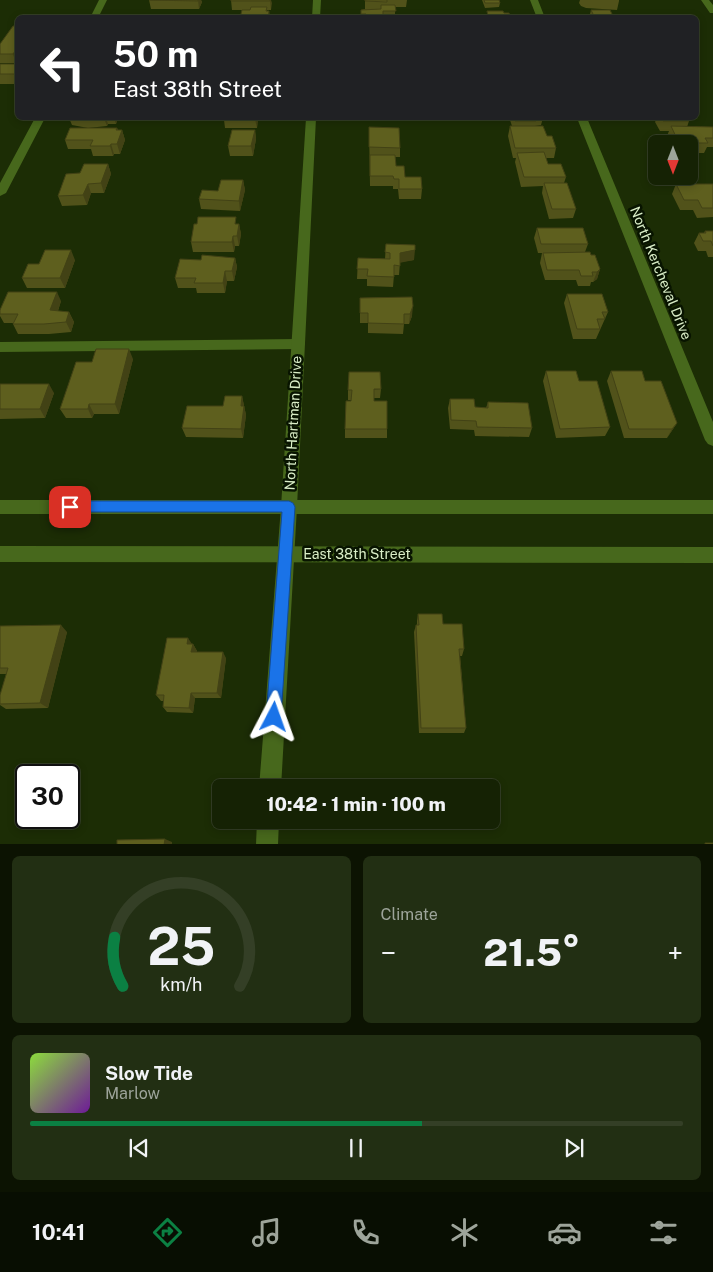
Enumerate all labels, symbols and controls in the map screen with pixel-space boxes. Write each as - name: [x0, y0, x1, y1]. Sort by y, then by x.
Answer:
- text: 50 m: [113, 34, 198, 75]
- icon: left: [30, 35, 95, 100]
- text: East 38th Street: [113, 76, 282, 102]
- north arrow: [648, 135, 698, 185]
- map controls: [648, 135, 698, 185]
- street label: North Kercheval Drive: [627, 204, 695, 342]
- street label: North Hartman Drive: [281, 355, 305, 491]
- pin: [49, 486, 91, 528]
- icon: arrive: [56, 493, 84, 521]
- street label: East 38th Street: [303, 546, 411, 562]
- position arrow: [247, 690, 299, 742]
- speed limit sign: 30: [15, 764, 80, 829]
- text: 10:42 · 1 min · 100 m: [266, 793, 446, 815]
- text: Climate: [381, 905, 438, 924]
- text: 25: [147, 916, 215, 977]
- text: 21.5°: [483, 930, 580, 975]
- text: −: [381, 936, 396, 969]
- text: +: [667, 936, 683, 969]
- text: km/h: [160, 974, 202, 995]
- text: Slow Tide: [105, 1062, 193, 1084]
- text: Marlow: [105, 1084, 160, 1103]
- icon: previous: [125, 1134, 153, 1162]
- icon: pause: [342, 1134, 370, 1162]
- icon: next: [560, 1134, 588, 1162]
- icon: directions: [150, 1215, 185, 1250]
- icon: music: [249, 1215, 284, 1250]
- icon: phone: [348, 1215, 383, 1250]
- icon: climate: [447, 1215, 482, 1250]
- icon: car: [547, 1215, 582, 1250]
- icon: filters: [646, 1215, 681, 1250]
- text: 10:41: [32, 1219, 85, 1245]

